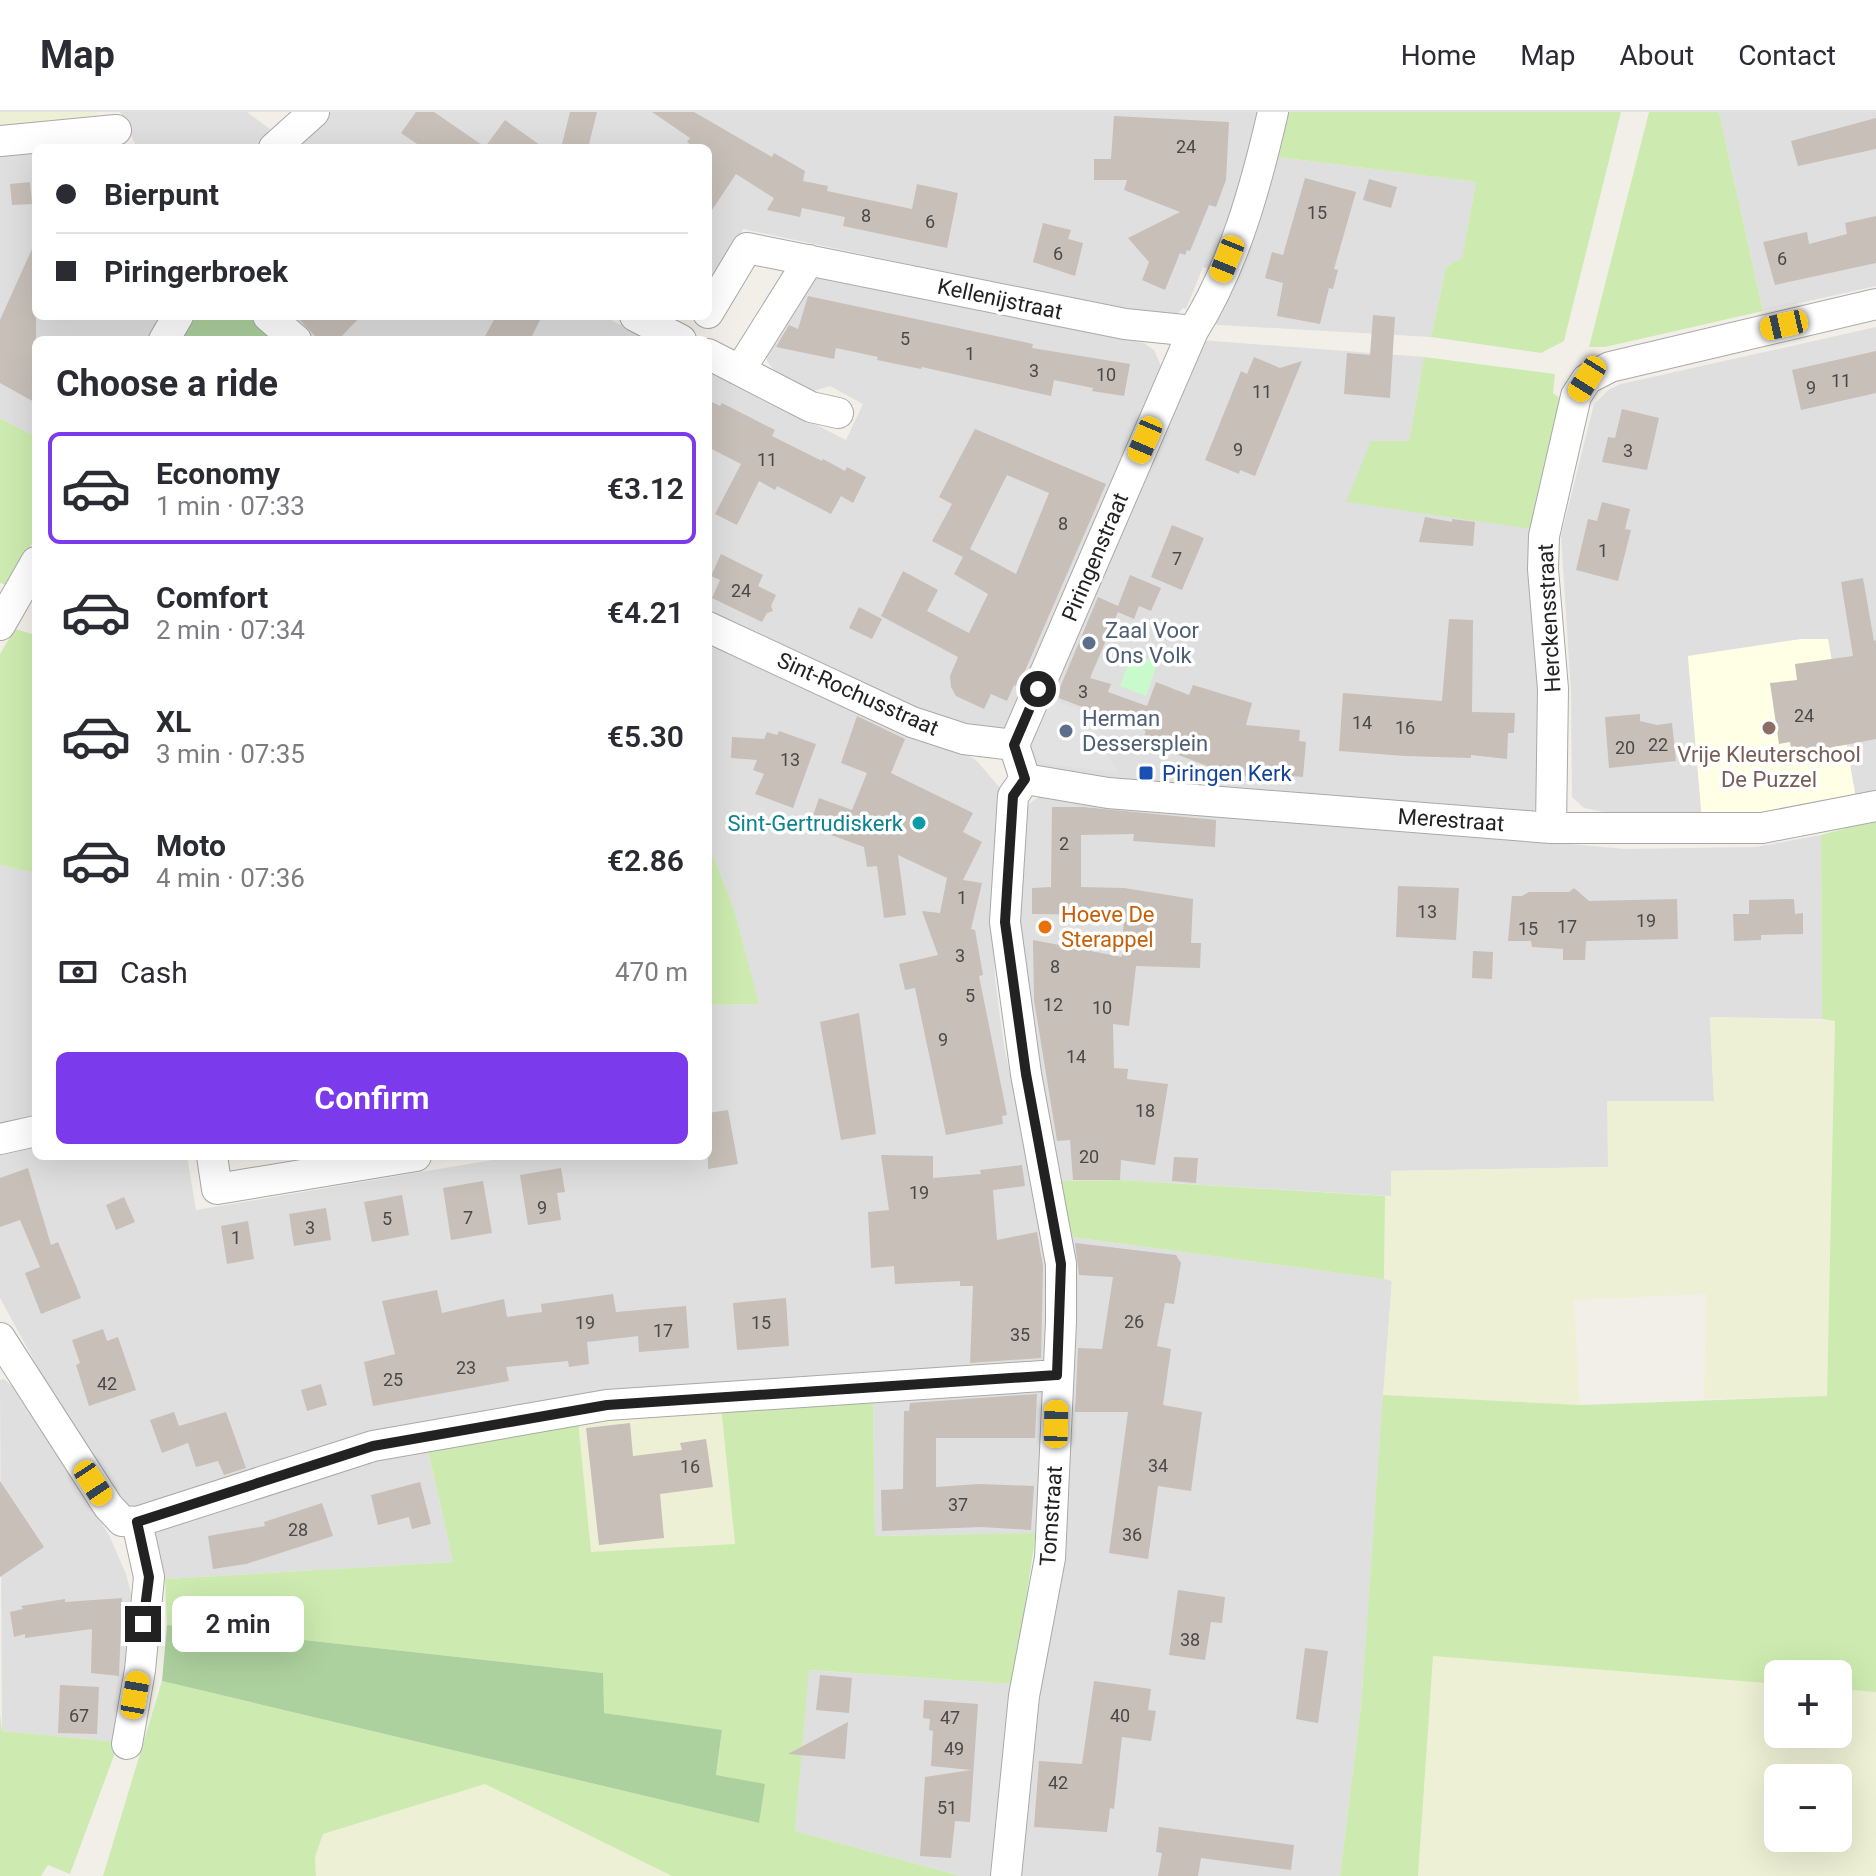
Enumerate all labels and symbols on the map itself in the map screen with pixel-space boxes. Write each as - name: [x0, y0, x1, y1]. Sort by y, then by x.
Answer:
- house number: 24: [1176, 136, 1196, 157]
- house number: 15: [1307, 202, 1327, 223]
- house number: 8: [861, 205, 871, 226]
- house number: 6: [925, 211, 935, 232]
- car: [1207, 232, 1247, 286]
- house number: 6: [1053, 243, 1063, 264]
- house number: 6: [1777, 248, 1787, 269]
- street label: Kellenijstraat: [935, 274, 1065, 324]
- car: [1758, 308, 1810, 342]
- house number: 5: [900, 328, 910, 349]
- house number: 1: [965, 343, 975, 364]
- car: [1564, 352, 1610, 406]
- house number: 3: [1029, 360, 1039, 381]
- house number: 10: [1096, 364, 1116, 385]
- house number: 11: [1831, 370, 1851, 391]
- house number: 9: [1806, 377, 1816, 398]
- house number: 11: [1252, 381, 1272, 402]
- car: [1125, 413, 1165, 467]
- house number: 9: [1233, 439, 1243, 460]
- house number: 3: [1623, 440, 1633, 461]
- house number: 11: [757, 449, 777, 470]
- street label: Piringenstraat: [1057, 489, 1133, 625]
- house number: 8: [1058, 513, 1068, 534]
- house number: 1: [1598, 540, 1608, 561]
- street label: Herckensstraat: [1533, 543, 1565, 693]
- house number: 7: [1172, 548, 1182, 569]
- house number: 24: [731, 580, 751, 601]
- place label: Zaal Voor Ons Volk: [1105, 618, 1200, 668]
- marker: Zaal Voor Ons Volk: [1080, 634, 1098, 652]
- street label: Sint-Rochusstraat: [774, 647, 942, 741]
- route start: [1020, 671, 1056, 707]
- house number: 3: [1078, 681, 1088, 702]
- house number: 24: [1794, 705, 1814, 726]
- place label: Herman Dessersplein: [1082, 706, 1208, 756]
- house number: 14: [1352, 712, 1372, 733]
- house number: 16: [1395, 717, 1415, 738]
- marker: Vrije Kleuterschool De Puzzel: [1760, 719, 1778, 737]
- marker: Herman Dessersplein: [1057, 722, 1075, 740]
- house number: 22: [1648, 734, 1668, 755]
- house number: 20: [1615, 737, 1635, 758]
- place label: Vrije Kleuterschool De Puzzel: [1677, 742, 1861, 792]
- house number: 13: [780, 749, 800, 770]
- place label: Piringen Kerk: [1162, 761, 1292, 786]
- marker: Piringen Kerk: [1137, 764, 1155, 782]
- street label: Merestraat: [1397, 804, 1505, 836]
- place label: Sint-Gertrudiskerk: [727, 811, 904, 836]
- marker: Sint-Gertrudiskerk: [910, 814, 928, 832]
- house number: 2: [1059, 833, 1069, 854]
- house number: 1: [957, 887, 967, 908]
- house number: 13: [1417, 901, 1437, 922]
- place label: Hoeve De Sterappel: [1061, 902, 1155, 952]
- house number: 19: [1636, 910, 1656, 931]
- house number: 17: [1557, 916, 1577, 937]
- marker: Hoeve De Sterappel: [1036, 918, 1054, 936]
- house number: 15: [1518, 918, 1538, 939]
- house number: 3: [955, 945, 965, 966]
- house number: 8: [1050, 956, 1060, 977]
- house number: 5: [965, 985, 975, 1006]
- house number: 12: [1043, 994, 1063, 1015]
- house number: 10: [1092, 997, 1112, 1018]
- house number: 9: [938, 1029, 948, 1050]
- house number: 14: [1066, 1046, 1086, 1067]
- house number: 18: [1135, 1100, 1155, 1121]
- house number: 20: [1079, 1146, 1099, 1167]
- house number: 19: [909, 1182, 929, 1203]
- house number: 9: [537, 1197, 547, 1218]
- house number: 7: [463, 1207, 473, 1228]
- house number: 5: [382, 1208, 392, 1229]
- house number: 3: [305, 1217, 315, 1238]
- house number: 1: [231, 1227, 241, 1248]
- house number: 26: [1124, 1311, 1144, 1332]
- house number: 19: [575, 1312, 595, 1333]
- house number: 15: [751, 1312, 771, 1333]
- house number: 17: [653, 1320, 673, 1341]
- house number: 35: [1010, 1324, 1030, 1345]
- house number: 23: [456, 1357, 476, 1378]
- house number: 25: [383, 1369, 403, 1390]
- house number: 42: [97, 1373, 117, 1394]
- car: [1044, 1400, 1068, 1448]
- house number: 34: [1148, 1455, 1168, 1476]
- car: [70, 1456, 116, 1510]
- house number: 16: [680, 1456, 700, 1477]
- street label: Tomstraat: [1035, 1465, 1067, 1567]
- house number: 37: [948, 1494, 968, 1515]
- house number: 28: [288, 1519, 308, 1540]
- house number: 36: [1122, 1524, 1142, 1545]
- callout: 2 min: [171, 1596, 303, 1652]
- route end: [125, 1606, 161, 1642]
- house number: 38: [1180, 1629, 1200, 1650]
- car: [119, 1669, 151, 1721]
- house number: 67: [69, 1705, 89, 1726]
- house number: 40: [1110, 1705, 1130, 1726]
- house number: 47: [940, 1707, 960, 1728]
- house number: 49: [944, 1738, 964, 1759]
- house number: 42: [1048, 1772, 1068, 1793]
- house number: 51: [937, 1797, 957, 1818]

